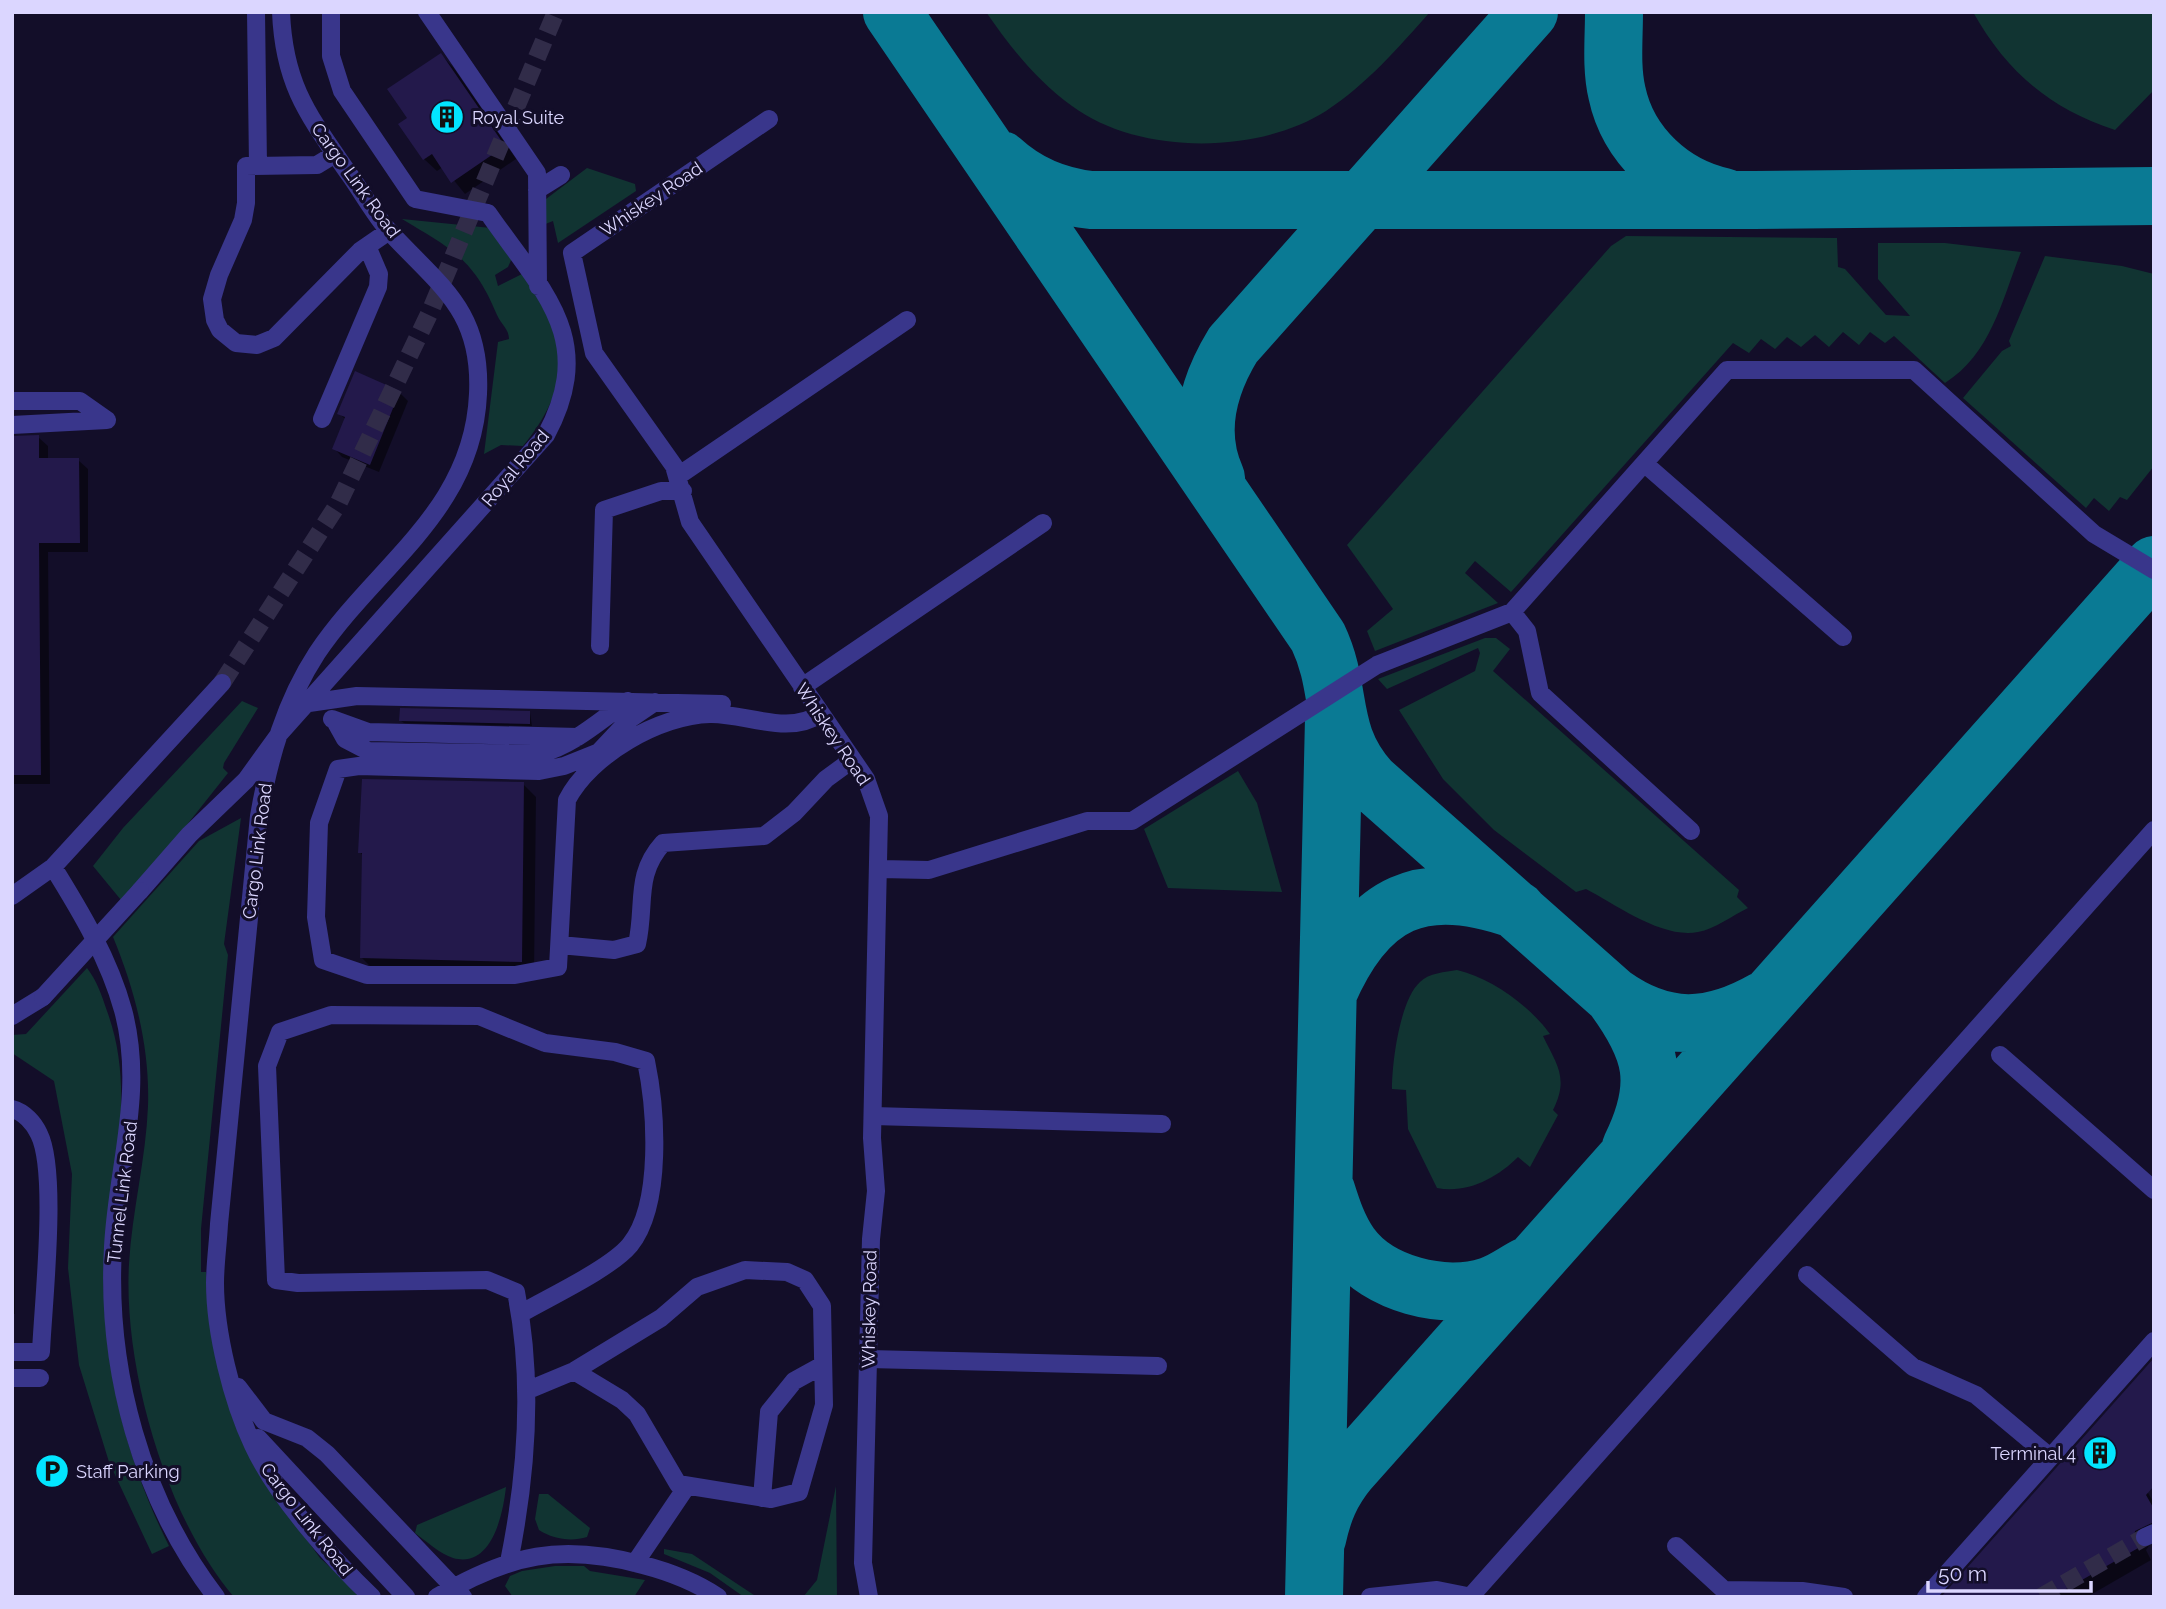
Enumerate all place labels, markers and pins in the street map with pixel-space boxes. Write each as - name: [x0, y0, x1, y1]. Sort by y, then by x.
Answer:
- building icon: Royal Suite: [428, 98, 466, 136]
- place label: Royal Suite: [472, 107, 565, 128]
- building icon: Terminal 4: [2081, 1434, 2119, 1472]
- place label: Terminal 4: [1991, 1443, 2076, 1464]
- parking icon: Staff Parking: [33, 1452, 71, 1490]
- place label: Staff Parking: [76, 1461, 180, 1482]

